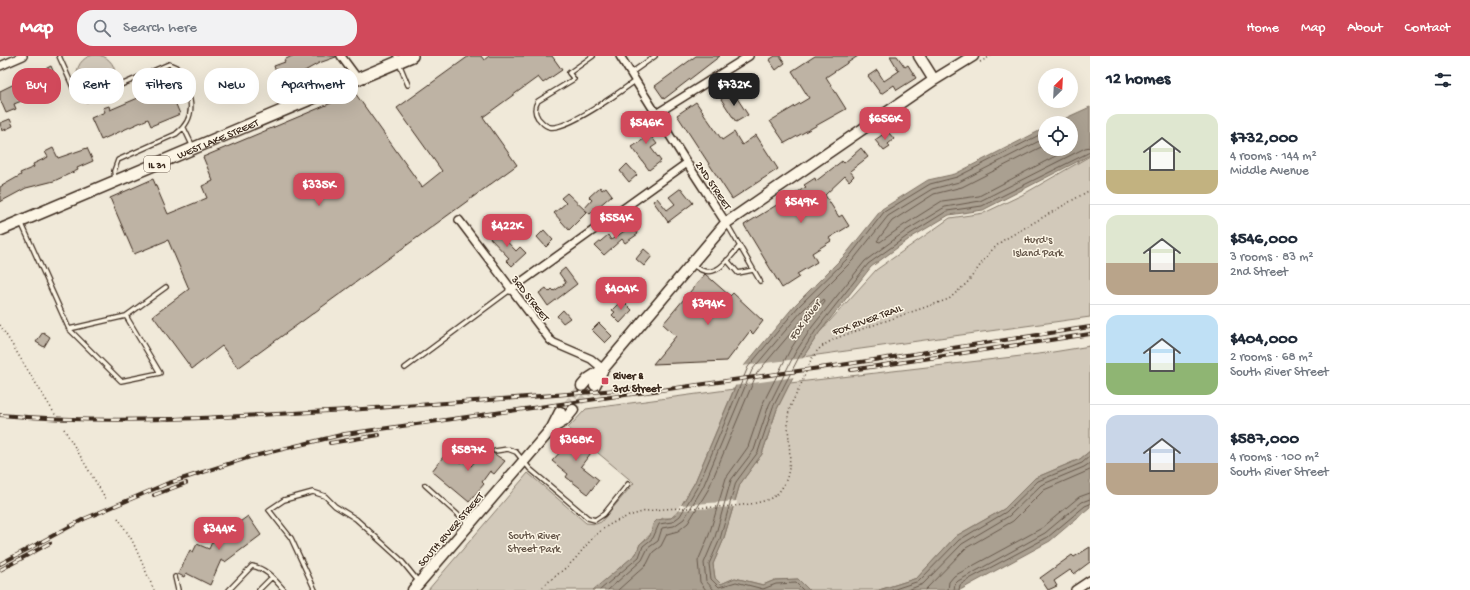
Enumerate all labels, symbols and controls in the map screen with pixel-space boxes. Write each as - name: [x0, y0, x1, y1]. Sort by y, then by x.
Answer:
- search box: [77, 10, 357, 46]
- text: Map: [20, 17, 53, 40]
- icon: search: [91, 17, 113, 39]
- text: Search here: [123, 19, 197, 37]
- text: Home: [1247, 20, 1279, 37]
- text: Map: [1301, 20, 1325, 37]
- text: About: [1347, 20, 1383, 37]
- text: Contact: [1405, 20, 1450, 37]
- chip: Buy: [12, 68, 61, 104]
- chip: Rent: [69, 68, 124, 104]
- chip: Filters: [132, 68, 196, 104]
- chip: New: [204, 68, 259, 104]
- chip: Apartment: [267, 68, 358, 104]
- north arrow: [1038, 68, 1078, 108]
- map controls: [1038, 68, 1078, 156]
- icon: filters: [1432, 69, 1454, 91]
- text: 12 homes: [1106, 70, 1170, 90]
- pin: $732K: [706, 73, 762, 107]
- text: $732K: [718, 78, 750, 93]
- pin: $656K: [857, 107, 913, 141]
- pin: $546K: [618, 111, 674, 145]
- text: $656K: [868, 112, 902, 127]
- text: $546K: [630, 116, 662, 131]
- button: locate: [1038, 116, 1078, 156]
- street label: WEST LAKE STREET: [176, 117, 261, 163]
- text: $732,000: [1230, 129, 1298, 149]
- icon: home: [1138, 130, 1186, 178]
- text: 4 rooms · 144 m²: [1230, 149, 1317, 164]
- road number: IL 31: [144, 156, 170, 172]
- street label: 2ND STREET: [692, 160, 733, 213]
- text: Middle Avenue: [1230, 164, 1309, 179]
- pin: $335K: [291, 173, 347, 207]
- text: $335K: [302, 178, 336, 193]
- pin: $549K: [773, 190, 829, 224]
- text: $549K: [785, 195, 817, 210]
- pin: $554K: [588, 206, 644, 240]
- text: $554K: [600, 211, 632, 226]
- pin: $422K: [479, 214, 535, 248]
- text: $422K: [491, 219, 523, 234]
- text: $546,000: [1230, 230, 1298, 250]
- icon: home: [1138, 231, 1186, 279]
- park label: Hurd's Island Park: [1013, 235, 1064, 260]
- text: 3 rooms · 83 m²: [1230, 250, 1314, 265]
- text: 2nd Street: [1230, 265, 1288, 280]
- street label: 3RD STREET: [507, 273, 551, 325]
- pin: $404K: [593, 277, 649, 311]
- text: $404K: [605, 282, 637, 297]
- pin: $394K: [680, 292, 736, 326]
- water label: Fox River: [786, 296, 826, 344]
- text: $394K: [692, 297, 724, 312]
- street label: FOX RIVER TRAIL: [830, 302, 905, 339]
- text: $404,000: [1230, 330, 1298, 350]
- icon: home: [1138, 331, 1186, 379]
- text: 2 rooms · 68 m²: [1230, 350, 1313, 365]
- text: South River Street: [1230, 365, 1329, 380]
- place label: River & 3rd Street: [612, 371, 662, 396]
- marker: River & 3rd Street: [600, 376, 610, 386]
- pin: $368K: [548, 428, 604, 462]
- text: $587,000: [1230, 430, 1299, 450]
- icon: home: [1138, 431, 1186, 479]
- text: $368K: [559, 433, 593, 448]
- pin: $587K: [440, 438, 496, 472]
- text: $587K: [451, 443, 485, 458]
- text: 4 rooms · 100 m²: [1230, 450, 1319, 465]
- text: South River Street: [1230, 465, 1329, 480]
- street label: SOUTH RIVER STREET: [416, 490, 487, 570]
- pin: $344K: [191, 517, 247, 551]
- text: $344K: [203, 522, 235, 537]
- park label: South River Street Park: [508, 531, 562, 556]

